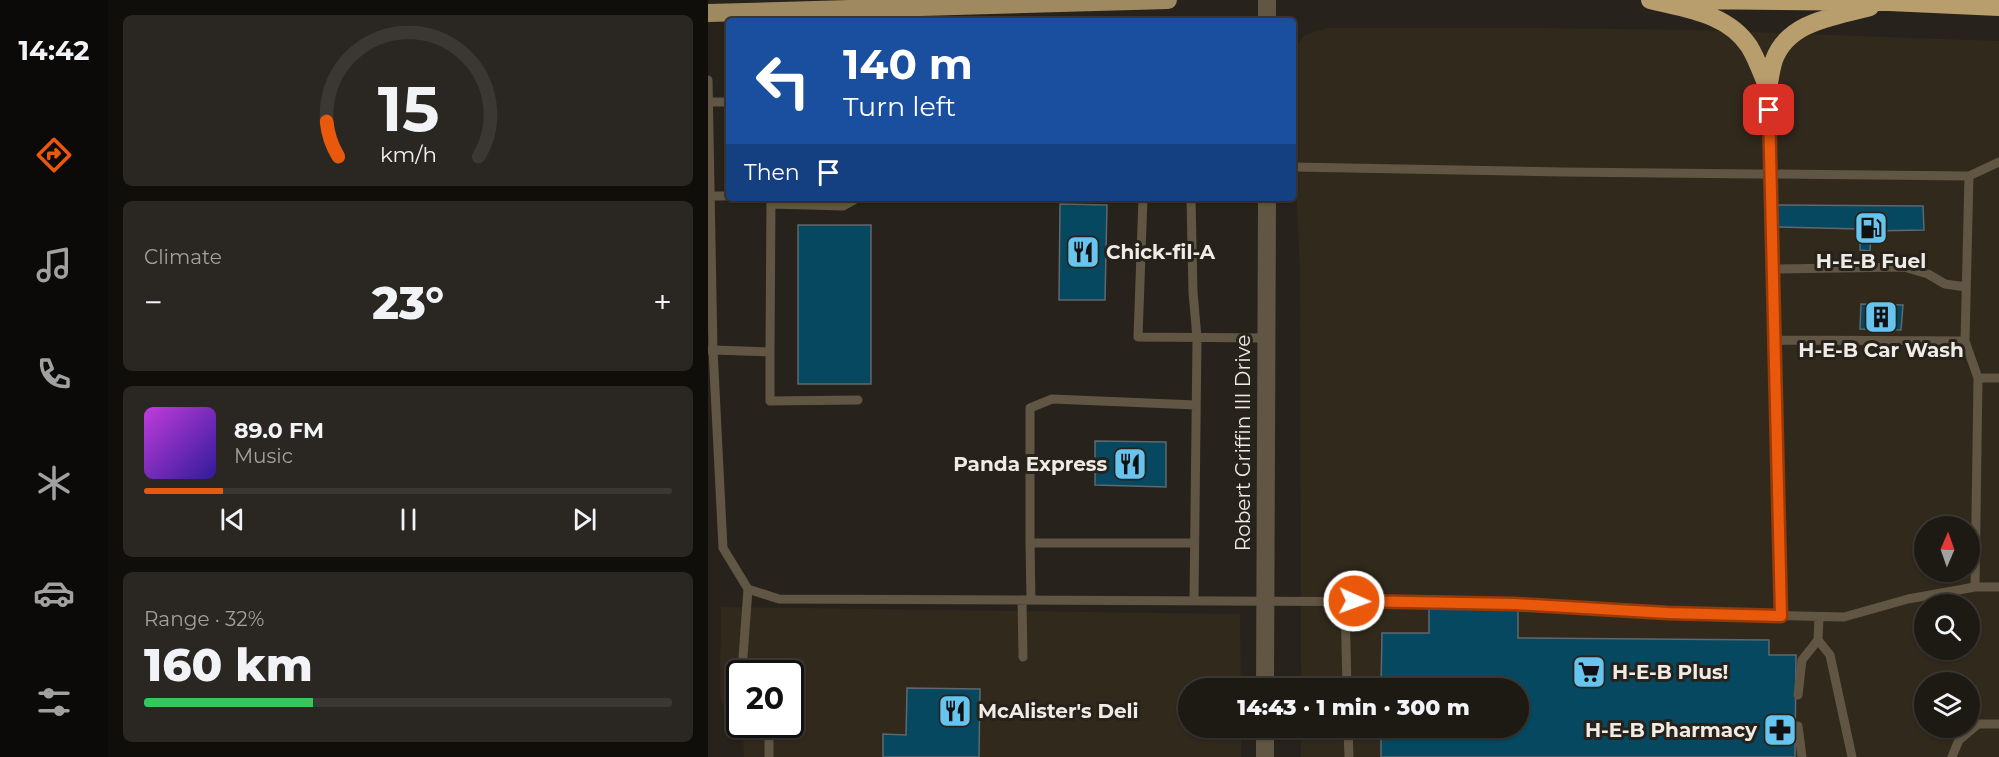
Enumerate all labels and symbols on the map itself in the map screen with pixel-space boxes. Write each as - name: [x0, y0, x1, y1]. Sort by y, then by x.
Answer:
- pin: [1743, 84, 1794, 135]
- fuel station icon: H-E-B Fuel: [1853, 210, 1889, 246]
- restaurant icon: Chick-fil-A: [1065, 234, 1101, 270]
- place label: Chick-fil-A: [1106, 240, 1216, 264]
- place label: H-E-B Fuel: [1816, 249, 1926, 273]
- building icon: H-E-B Car Wash: [1863, 299, 1899, 335]
- street label: Robert Griffin III Drive: [1231, 335, 1255, 551]
- place label: H-E-B Car Wash: [1798, 338, 1964, 362]
- restaurant icon: Panda Express: [1112, 446, 1148, 482]
- place label: Panda Express: [953, 452, 1107, 476]
- north arrow: [1914, 516, 1980, 582]
- position arrow: [1322, 569, 1386, 633]
- supermarket icon: H-E-B Plus!: [1571, 654, 1607, 690]
- speed limit sign: 20: [726, 660, 804, 738]
- place label: H-E-B Plus!: [1612, 660, 1728, 684]
- restaurant icon: McAlister's Deli: [937, 693, 973, 729]
- place label: McAlister's Deli: [978, 699, 1139, 723]
- pharmacy icon: H-E-B Pharmacy: [1762, 712, 1798, 748]
- place label: H-E-B Pharmacy: [1585, 718, 1758, 742]

